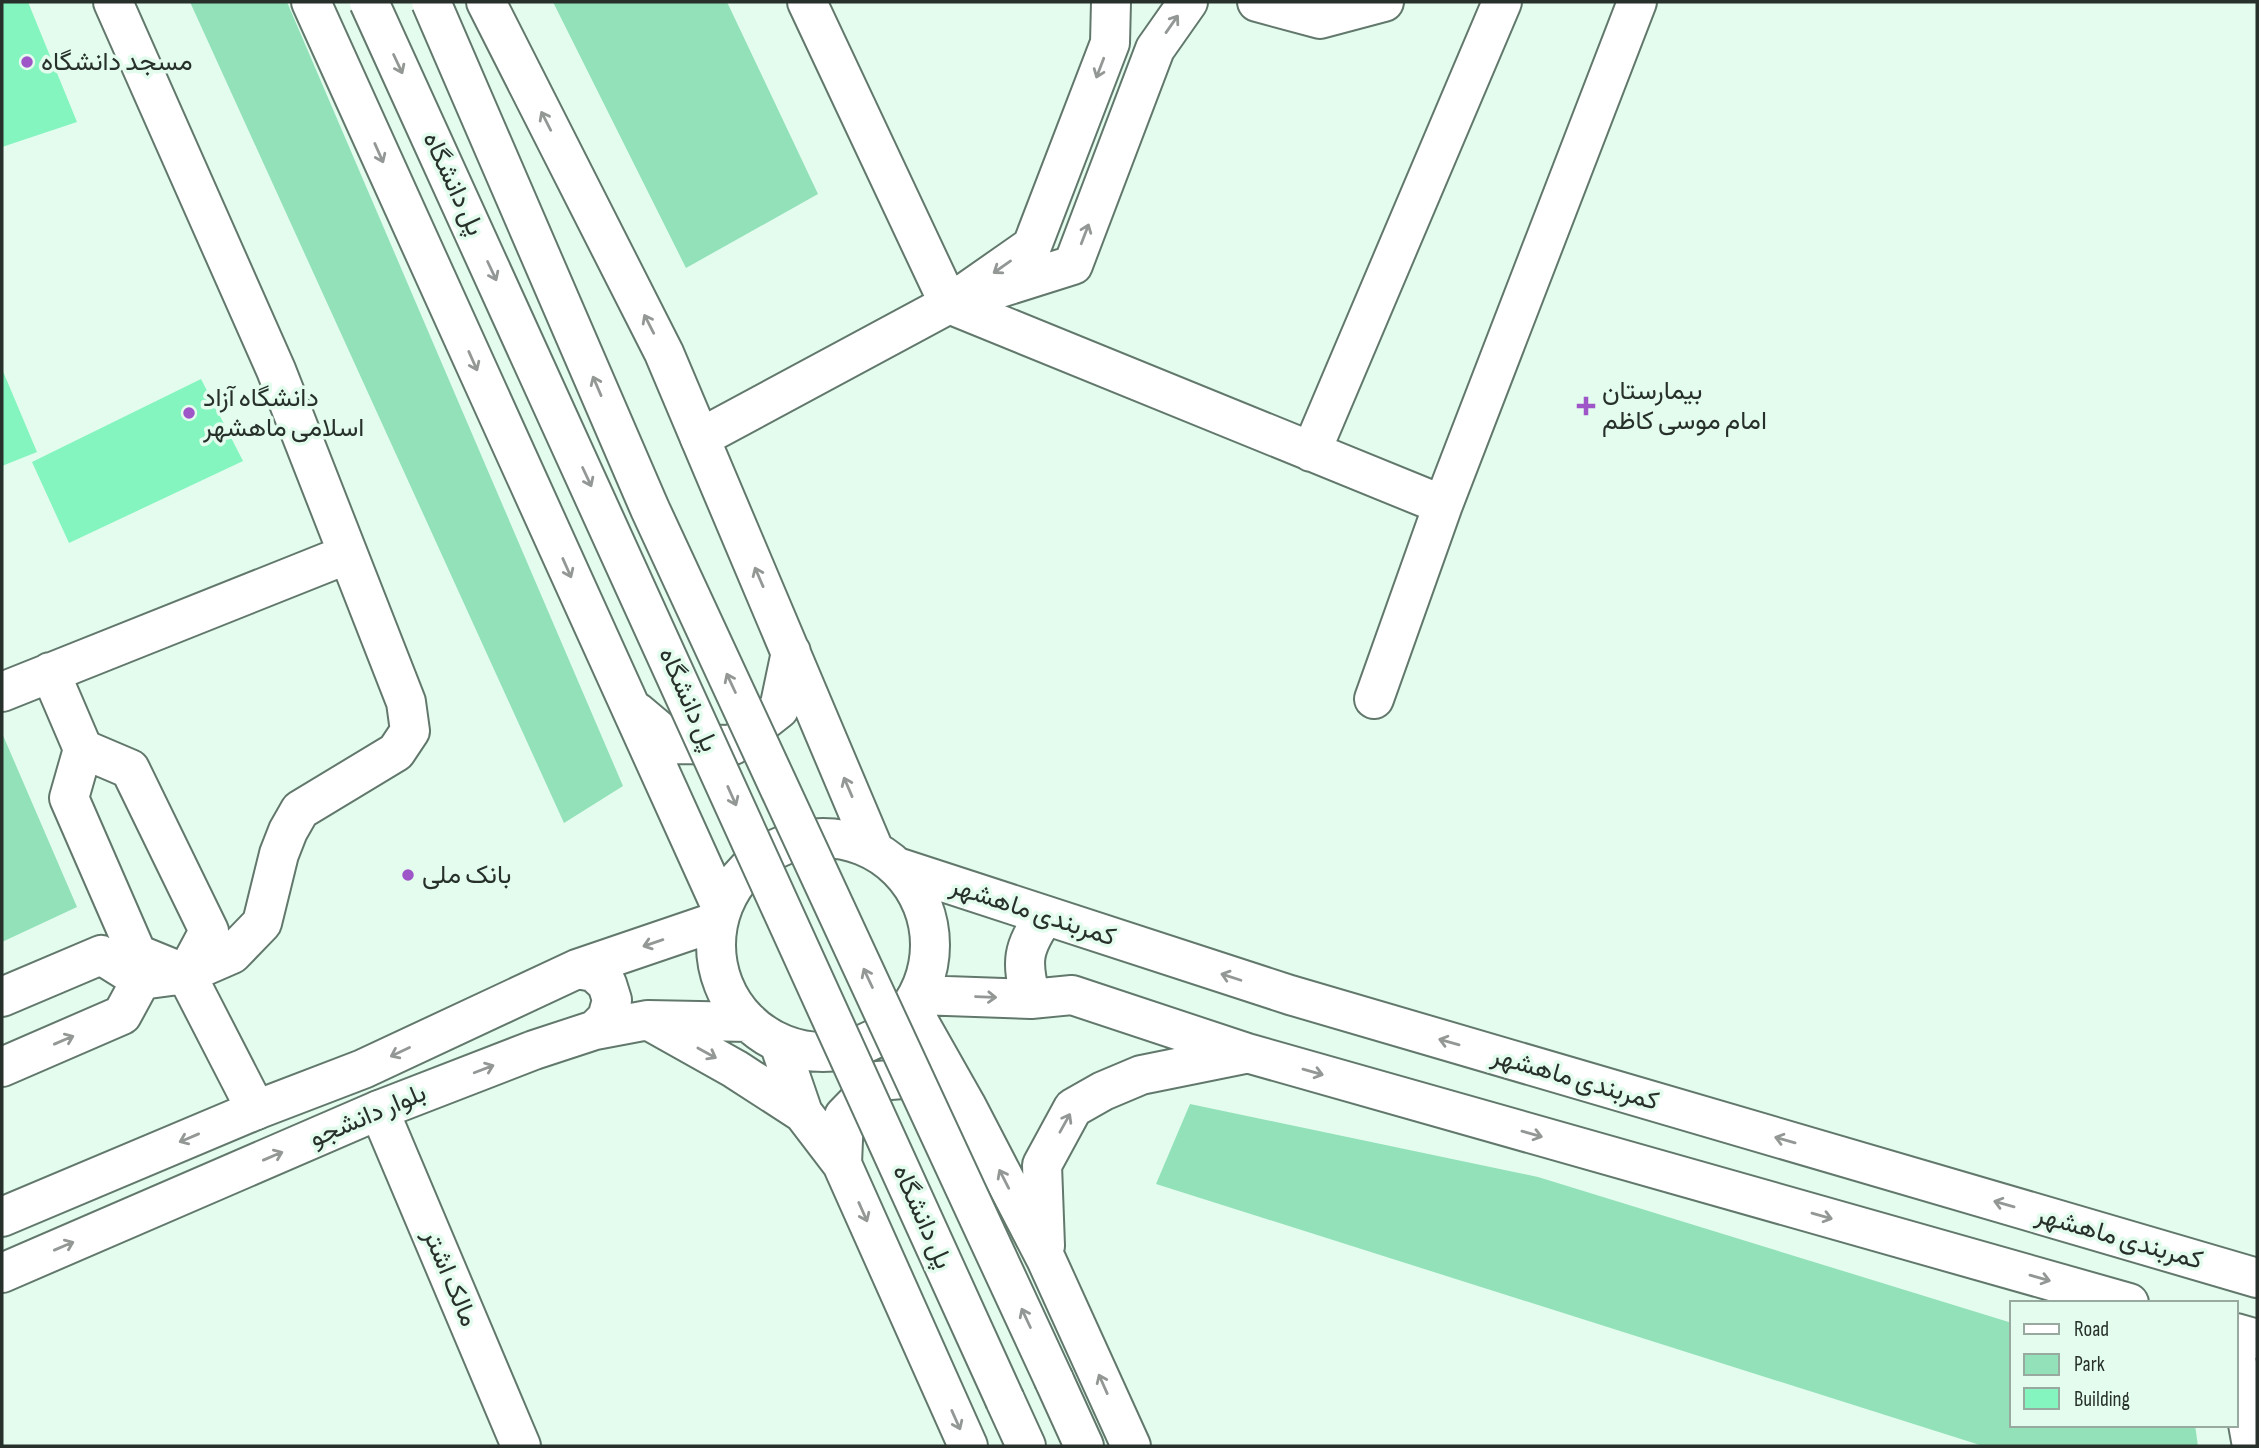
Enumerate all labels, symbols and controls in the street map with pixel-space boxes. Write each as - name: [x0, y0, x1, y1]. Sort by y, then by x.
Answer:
- one-way arrow: [1165, 15, 1179, 34]
- place label: مسجد دانشگاه: [41, 47, 193, 78]
- one-way arrow: [392, 53, 405, 74]
- marker: مسجد دانشگاه: [19, 54, 35, 70]
- one-way arrow: [1093, 57, 1105, 79]
- one-way arrow: [538, 111, 552, 132]
- street label: پل دانشگاه: [415, 127, 490, 241]
- one-way arrow: [374, 143, 387, 164]
- one-way arrow: [1080, 223, 1092, 245]
- one-way arrow: [486, 259, 499, 281]
- one-way arrow: [993, 260, 1012, 274]
- one-way arrow: [642, 314, 656, 335]
- one-way arrow: [467, 350, 480, 371]
- one-way arrow: [590, 376, 603, 397]
- place label: بیمارستان امام موسی کاظم: [1602, 376, 1767, 437]
- place label: دانشگاه آزاد اسلامی ماهشهر: [202, 383, 364, 444]
- marker: بیمارستان امام موسی کاظم: [1576, 396, 1596, 416]
- marker: دانشگاه آزاد اسلامی ماهشهر: [181, 405, 197, 421]
- one-way arrow: [581, 466, 594, 488]
- one-way arrow: [561, 557, 574, 578]
- one-way arrow: [752, 567, 765, 589]
- street label: پل دانشگاه: [650, 643, 725, 757]
- one-way arrow: [724, 673, 737, 694]
- one-way arrow: [840, 777, 853, 798]
- one-way arrow: [726, 785, 739, 806]
- place label: بانک ملی: [422, 860, 512, 891]
- marker: بانک ملی: [400, 867, 416, 883]
- street label: کمربندی ماهشهر: [945, 870, 1120, 953]
- one-way arrow: [643, 938, 665, 950]
- one-way arrow: [861, 968, 874, 989]
- one-way arrow: [1221, 969, 1243, 982]
- one-way arrow: [974, 991, 997, 1004]
- one-way arrow: [53, 1033, 75, 1046]
- one-way arrow: [1439, 1035, 1461, 1048]
- street label: کمربندی ماهشهر: [1487, 1040, 1662, 1118]
- one-way arrow: [389, 1046, 411, 1059]
- one-way arrow: [697, 1046, 717, 1060]
- one-way arrow: [472, 1062, 494, 1075]
- one-way arrow: [1302, 1066, 1324, 1079]
- street label: بلوار دانشجو: [305, 1078, 431, 1154]
- one-way arrow: [1058, 1114, 1072, 1134]
- one-way arrow: [1521, 1128, 1543, 1141]
- one-way arrow: [179, 1133, 201, 1146]
- one-way arrow: [1774, 1133, 1796, 1146]
- one-way arrow: [262, 1148, 283, 1161]
- street label: پل دانشگاه: [884, 1160, 959, 1274]
- one-way arrow: [997, 1169, 1011, 1190]
- one-way arrow: [1993, 1197, 2015, 1210]
- street label: کمربندی ماهشهر: [2031, 1199, 2206, 1277]
- one-way arrow: [857, 1201, 870, 1222]
- one-way arrow: [1810, 1210, 1832, 1223]
- street label: مالک اشتر: [415, 1224, 484, 1331]
- one-way arrow: [53, 1239, 75, 1252]
- one-way arrow: [2029, 1272, 2051, 1285]
- legend: [2010, 1301, 2238, 1427]
- one-way arrow: [1019, 1308, 1032, 1329]
- text: Road: [2074, 1317, 2109, 1342]
- text: Park: [2074, 1352, 2105, 1377]
- one-way arrow: [1096, 1374, 1109, 1395]
- text: Building: [2074, 1387, 2130, 1412]
- one-way arrow: [950, 1409, 963, 1430]

